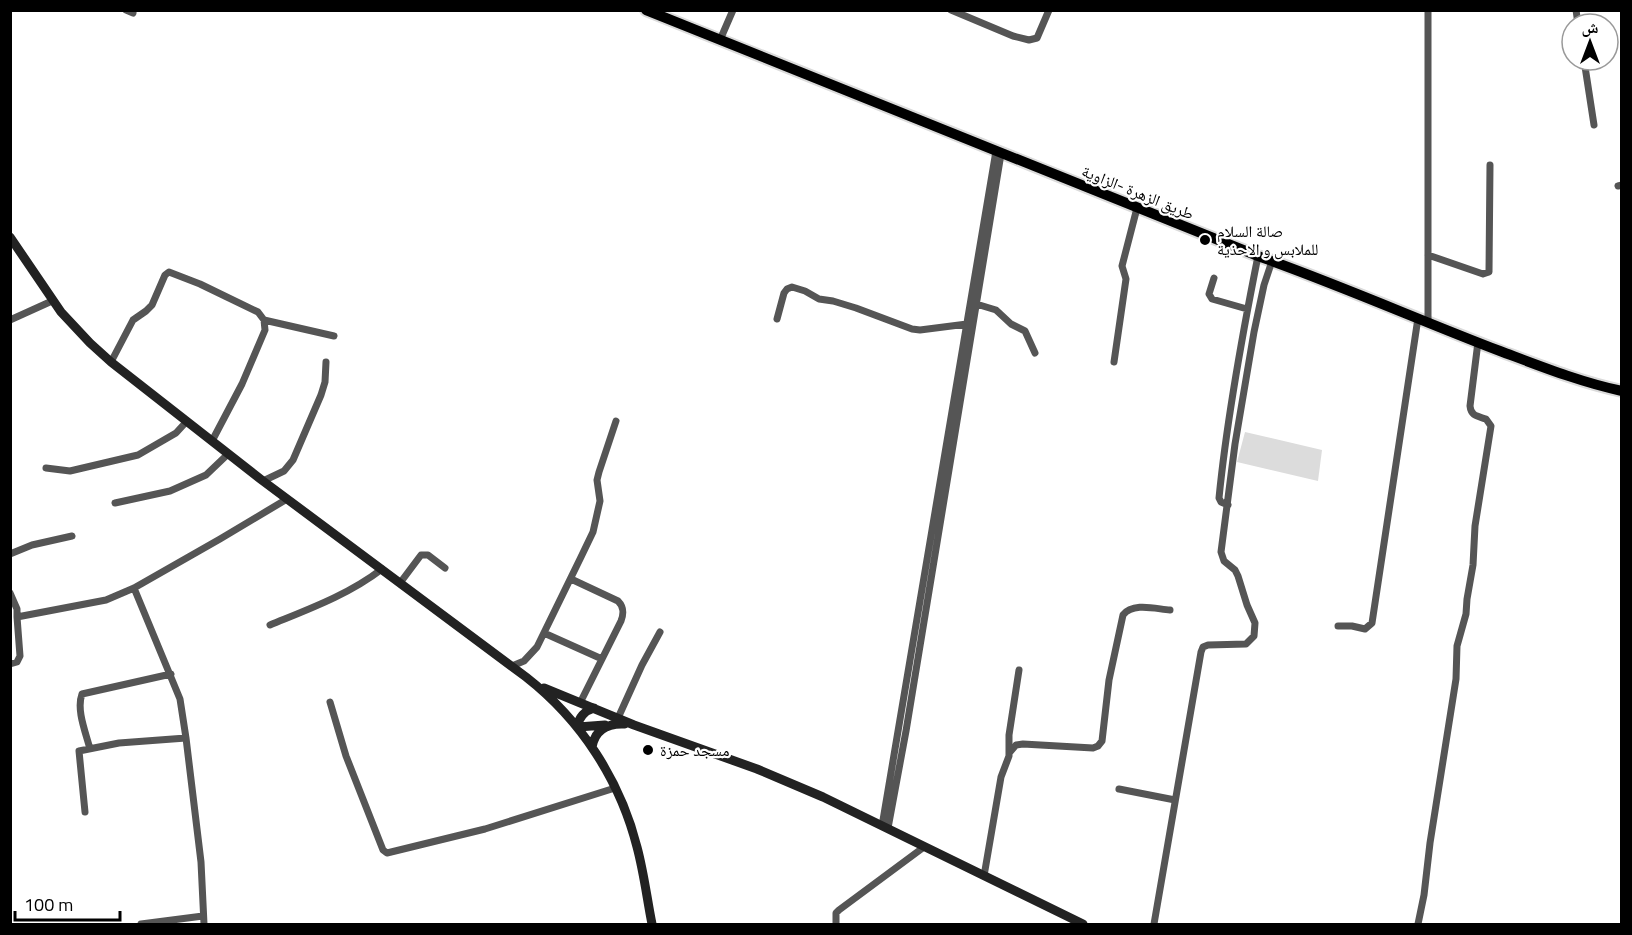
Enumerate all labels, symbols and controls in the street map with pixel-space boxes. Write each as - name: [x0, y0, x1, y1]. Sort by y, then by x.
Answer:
- north arrow: [1560, 12, 1620, 72]
- text: ش: [1582, 15, 1599, 39]
- street label: طريق الزهرة -الزاوية: [1078, 159, 1198, 225]
- place label: صالة السلام للملابس و الاحذية: [1217, 219, 1318, 261]
- marker: صالة السلام للملابس و الاحذية: [1198, 233, 1212, 247]
- place label: مسجد حمزة: [660, 738, 729, 762]
- marker: مسجد حمزة: [641, 743, 655, 757]
- scale bar: [15, 884, 120, 922]
- text: 100 m: [24, 891, 73, 918]

